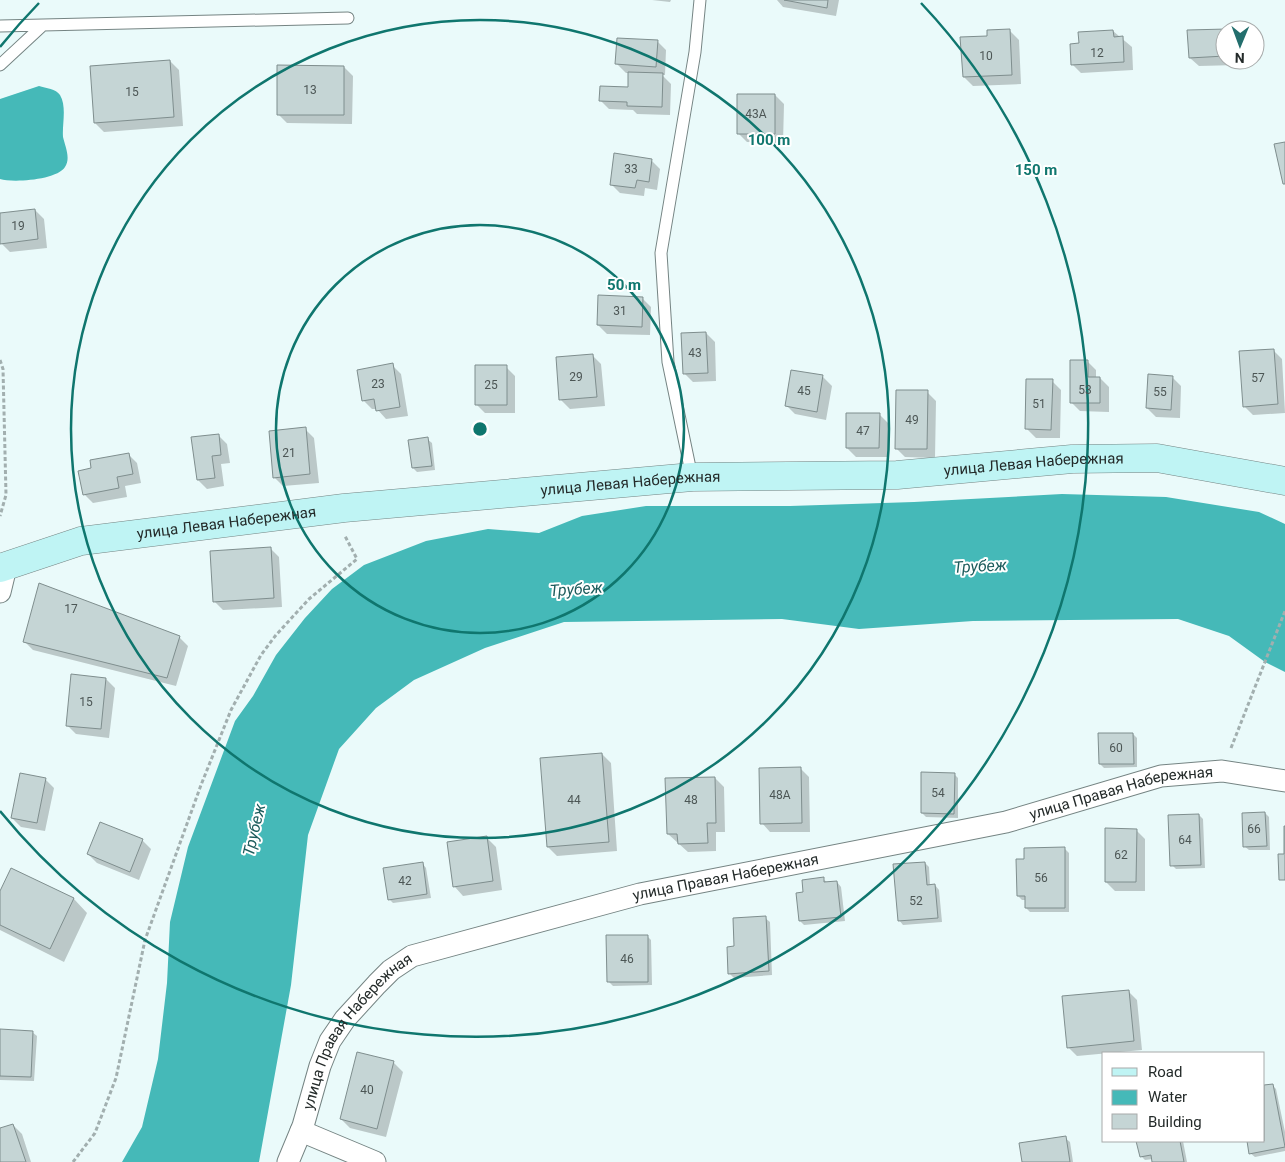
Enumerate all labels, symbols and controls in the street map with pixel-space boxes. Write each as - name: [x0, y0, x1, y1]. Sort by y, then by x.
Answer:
- north arrow: [1215, 20, 1265, 70]
- house number: 12: [1090, 46, 1104, 60]
- house number: 10: [979, 49, 993, 63]
- text: N: [1235, 50, 1245, 66]
- house number: 13: [303, 83, 317, 97]
- house number: 15: [125, 85, 139, 99]
- house number: 43А: [745, 107, 767, 121]
- text: 100 m: [748, 131, 790, 149]
- text: 150 m: [1015, 161, 1057, 179]
- house number: 33: [624, 162, 638, 176]
- house number: 19: [11, 219, 25, 233]
- text: 50 m: [607, 276, 641, 294]
- house number: 31: [613, 304, 627, 318]
- house number: 43: [688, 346, 702, 360]
- house number: 29: [569, 370, 583, 384]
- house number: 57: [1251, 371, 1265, 385]
- house number: 23: [371, 377, 385, 391]
- house number: 25: [484, 378, 498, 392]
- house number: 53: [1078, 383, 1092, 397]
- house number: 45: [797, 384, 811, 398]
- house number: 55: [1153, 385, 1167, 399]
- house number: 51: [1032, 397, 1046, 411]
- house number: 49: [905, 413, 919, 427]
- centre of rings: [471, 420, 489, 438]
- house number: 47: [856, 424, 870, 438]
- house number: 21: [282, 446, 296, 460]
- street label: улица Левая Набережная: [943, 449, 1124, 480]
- street label: улица Левая Набережная: [540, 468, 720, 499]
- street label: улица Левая Набережная: [136, 503, 317, 543]
- water label: Трубеж: [953, 555, 1008, 577]
- water label: Трубеж: [549, 578, 604, 600]
- house number: 17: [64, 602, 78, 616]
- house number: 15: [79, 695, 93, 709]
- house number: 60: [1109, 741, 1123, 755]
- street label: улица Правая Набережная: [1027, 763, 1214, 824]
- house number: 54: [931, 786, 945, 800]
- house number: 48А: [769, 788, 791, 802]
- house number: 44: [567, 793, 581, 807]
- house number: 48: [684, 793, 698, 807]
- water label: Трубеж: [239, 801, 269, 858]
- house number: 66: [1247, 822, 1261, 836]
- house number: 64: [1178, 833, 1192, 847]
- house number: 62: [1114, 848, 1128, 862]
- street label: улица Правая Набережная: [631, 850, 820, 905]
- house number: 56: [1034, 871, 1048, 885]
- house number: 42: [398, 874, 412, 888]
- house number: 52: [909, 894, 923, 908]
- street label: улица Правая Набережная: [299, 950, 415, 1112]
- house number: 46: [620, 952, 634, 966]
- legend: [1102, 1052, 1265, 1142]
- text: Road: [1148, 1063, 1182, 1081]
- house number: 40: [360, 1083, 374, 1097]
- text: Water: [1148, 1088, 1187, 1106]
- text: Building: [1148, 1113, 1202, 1131]

